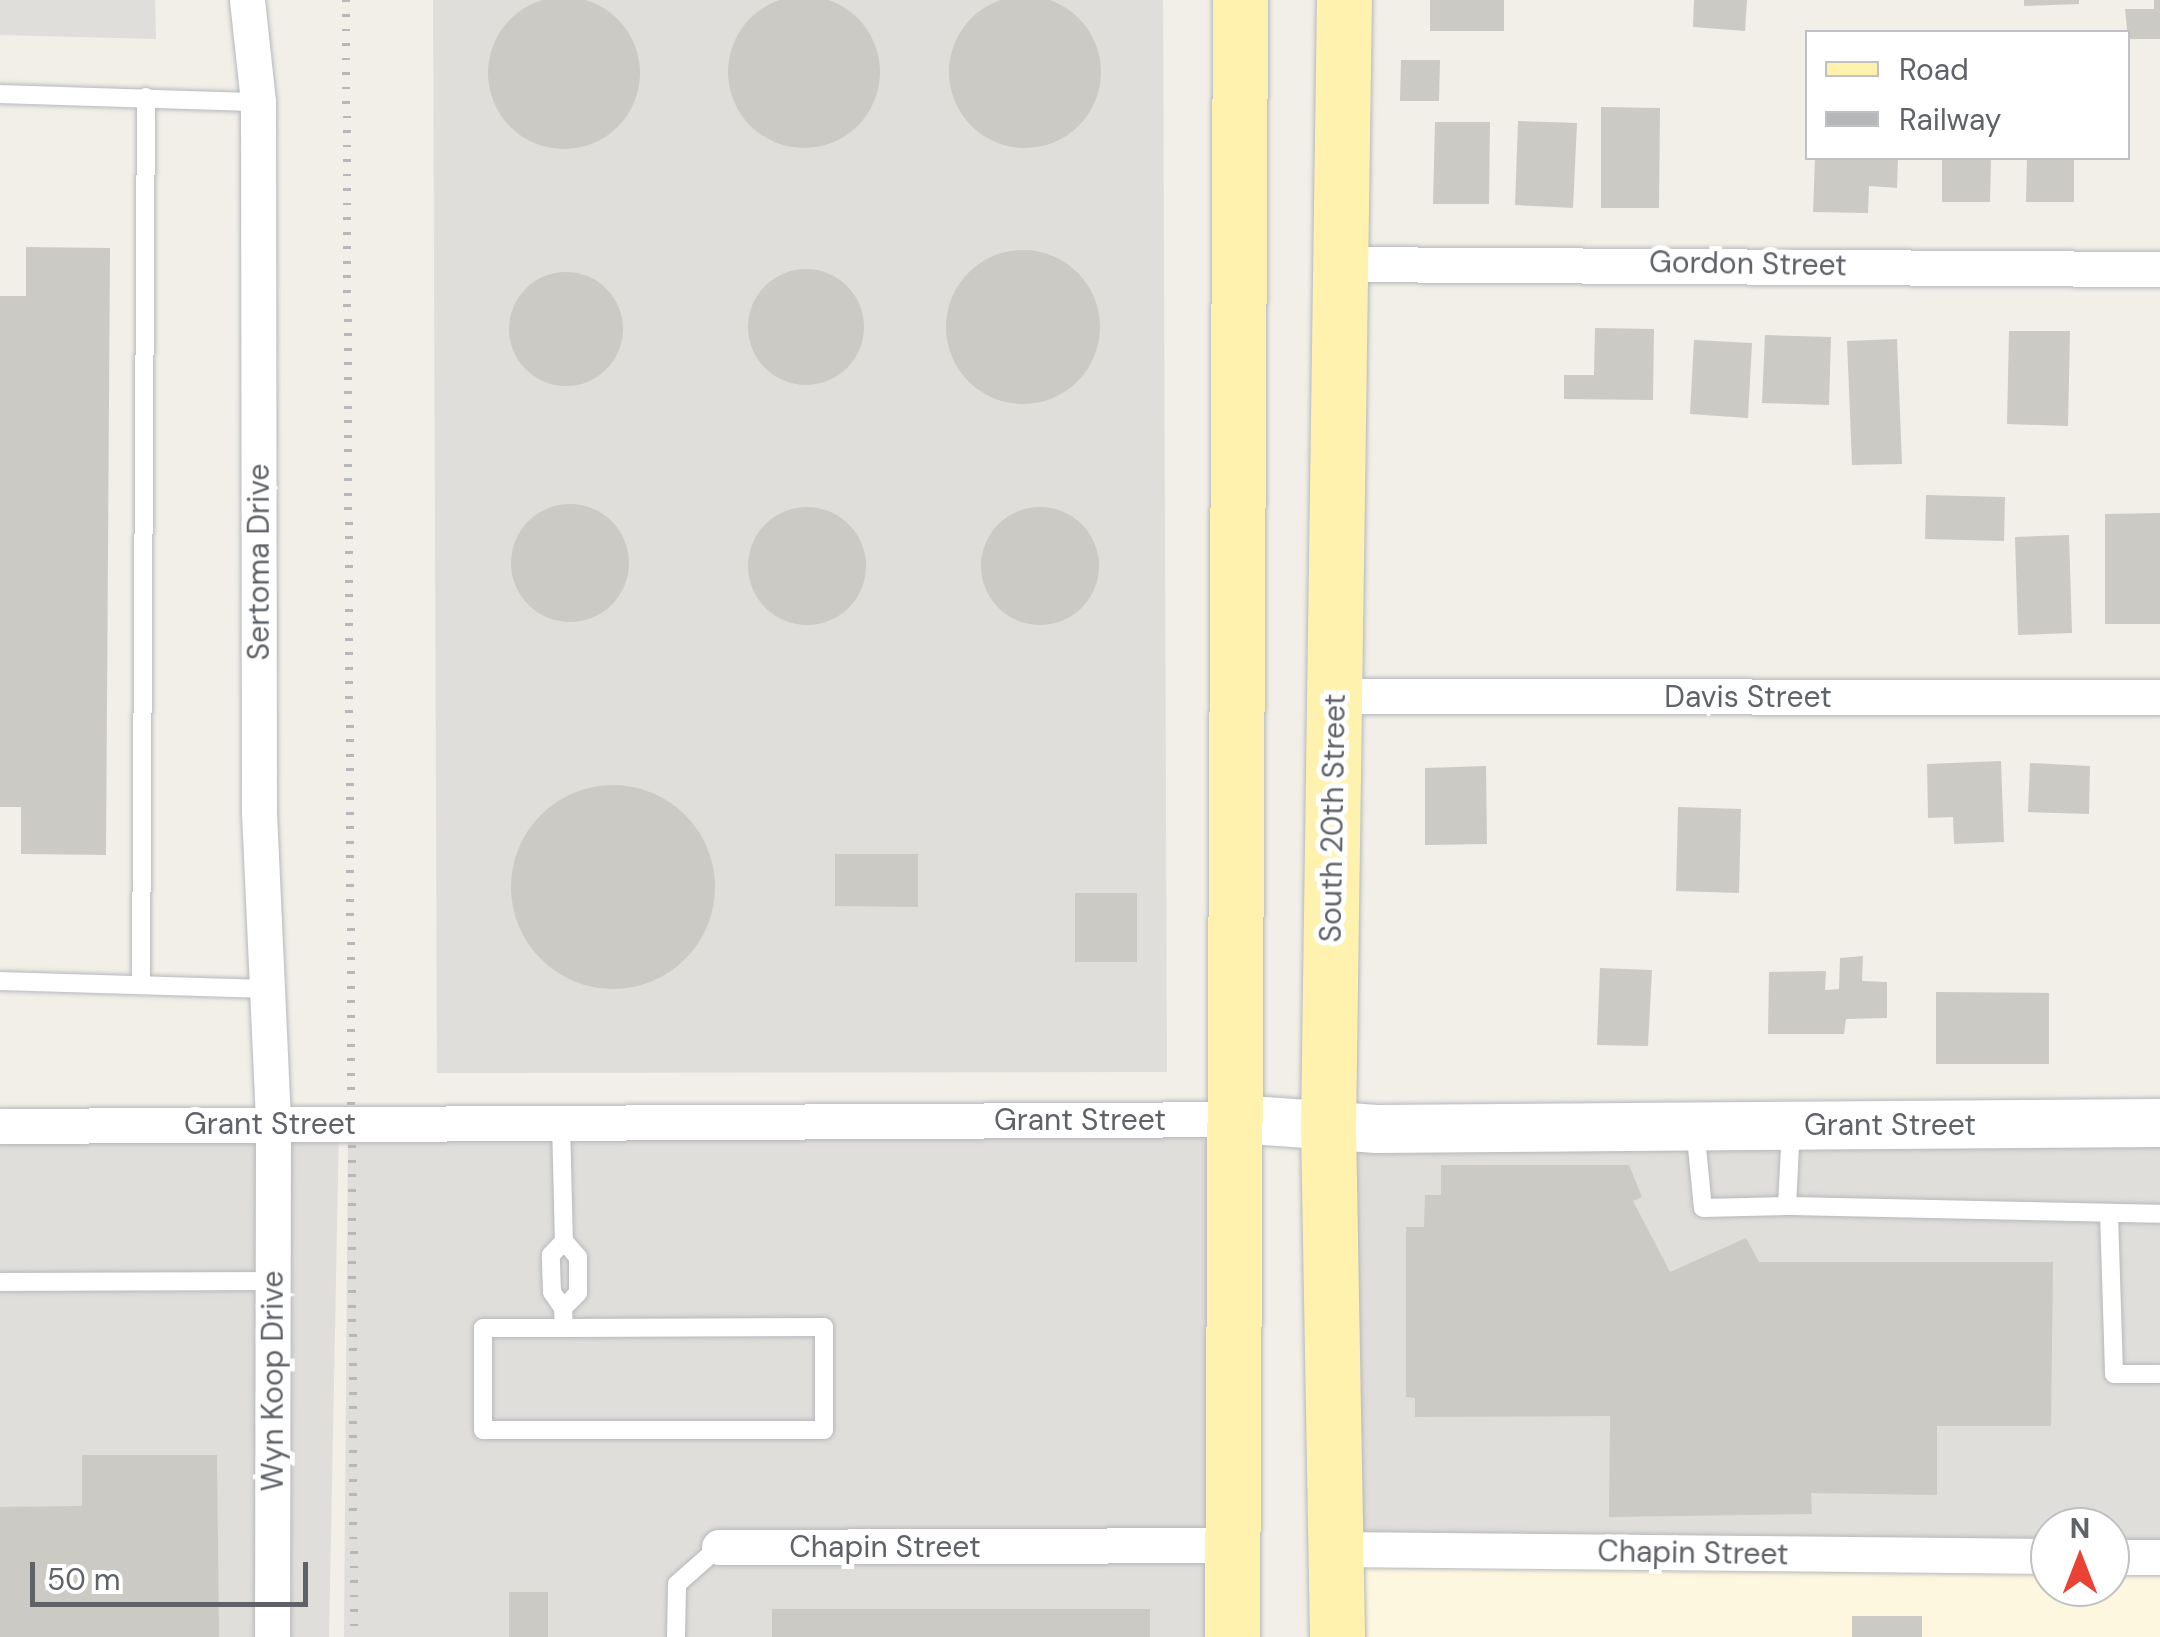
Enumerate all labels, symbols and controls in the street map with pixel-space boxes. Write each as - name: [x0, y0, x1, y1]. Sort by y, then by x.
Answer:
- legend: [1805, 30, 2130, 160]
- text: Road: [1899, 50, 1969, 89]
- text: Railway: [1899, 100, 2002, 139]
- street label: Gordon Street: [1649, 244, 1847, 284]
- street label: Sertoma Drive: [241, 464, 277, 660]
- street label: Davis Street: [1664, 679, 1832, 715]
- street label: South 20th Street: [1313, 693, 1353, 943]
- street label: Grant Street: [994, 1102, 1166, 1138]
- street label: Grant Street: [184, 1106, 356, 1142]
- street label: Grant Street: [1804, 1107, 1976, 1143]
- street label: Wyn Koop Drive: [255, 1271, 291, 1491]
- north arrow: [2030, 1507, 2130, 1607]
- text: N: [2070, 1510, 2090, 1547]
- street label: Chapin Street: [789, 1529, 981, 1565]
- street label: Chapin Street: [1597, 1533, 1789, 1573]
- scale bar: [35, 1542, 312, 1604]
- text: 50 m: [47, 1560, 121, 1599]

